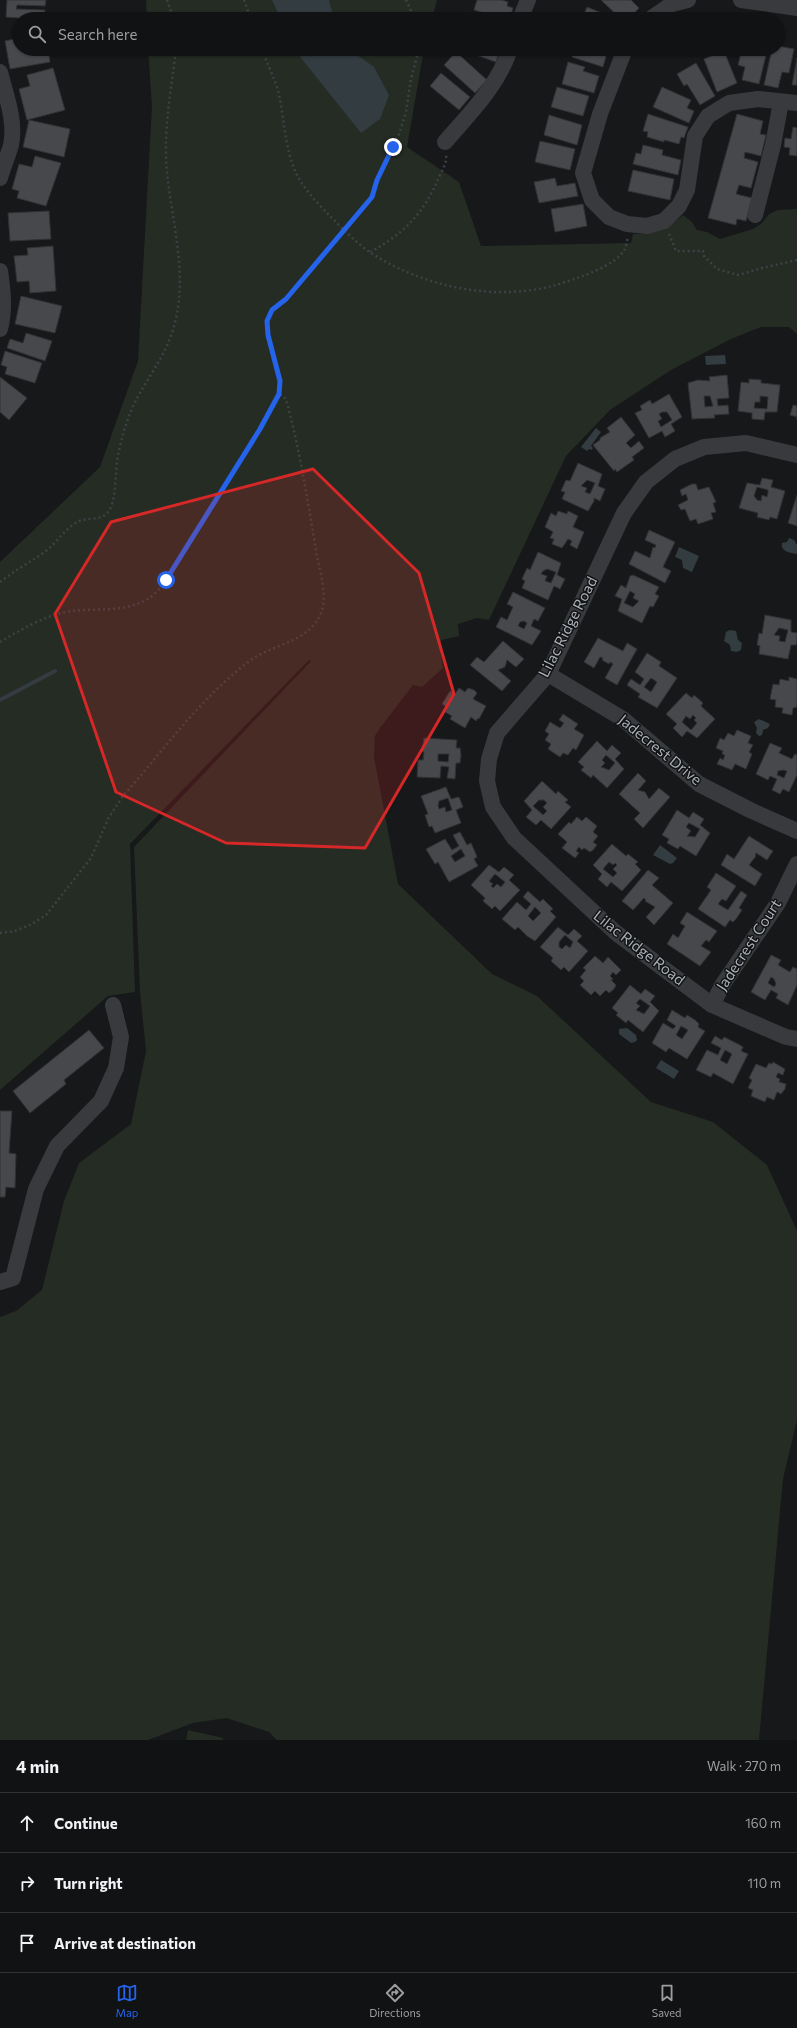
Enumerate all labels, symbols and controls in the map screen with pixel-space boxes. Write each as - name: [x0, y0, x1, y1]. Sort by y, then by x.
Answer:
- search box: [12, 12, 785, 56]
- icon: search: [26, 23, 48, 45]
- text: Search here: [58, 25, 137, 43]
- route end: [384, 138, 402, 156]
- route start: [157, 571, 175, 589]
- street label: Lilac Ridge Road: [534, 573, 600, 680]
- street label: Jadecrest Drive: [615, 710, 706, 788]
- street label: Jadecrest Court: [712, 895, 784, 994]
- street label: Lilac Ridge Road: [590, 906, 689, 988]
- text: 4 min: [16, 1756, 59, 1777]
- text: Walk · 270 m: [707, 1758, 781, 1774]
- icon: ahead: [16, 1812, 38, 1834]
- text: Continue: [54, 1814, 118, 1832]
- text: 160 m: [745, 1815, 781, 1831]
- icon: right: [16, 1872, 38, 1894]
- text: Turn right: [54, 1874, 123, 1892]
- text: 110 m: [748, 1875, 781, 1891]
- icon: arrive: [16, 1932, 38, 1954]
- text: Arrive at destination: [54, 1934, 196, 1952]
- tab: Map: [116, 1982, 138, 2019]
- tab: Directions: [369, 1982, 421, 2019]
- tab: Saved: [652, 1982, 681, 2019]

